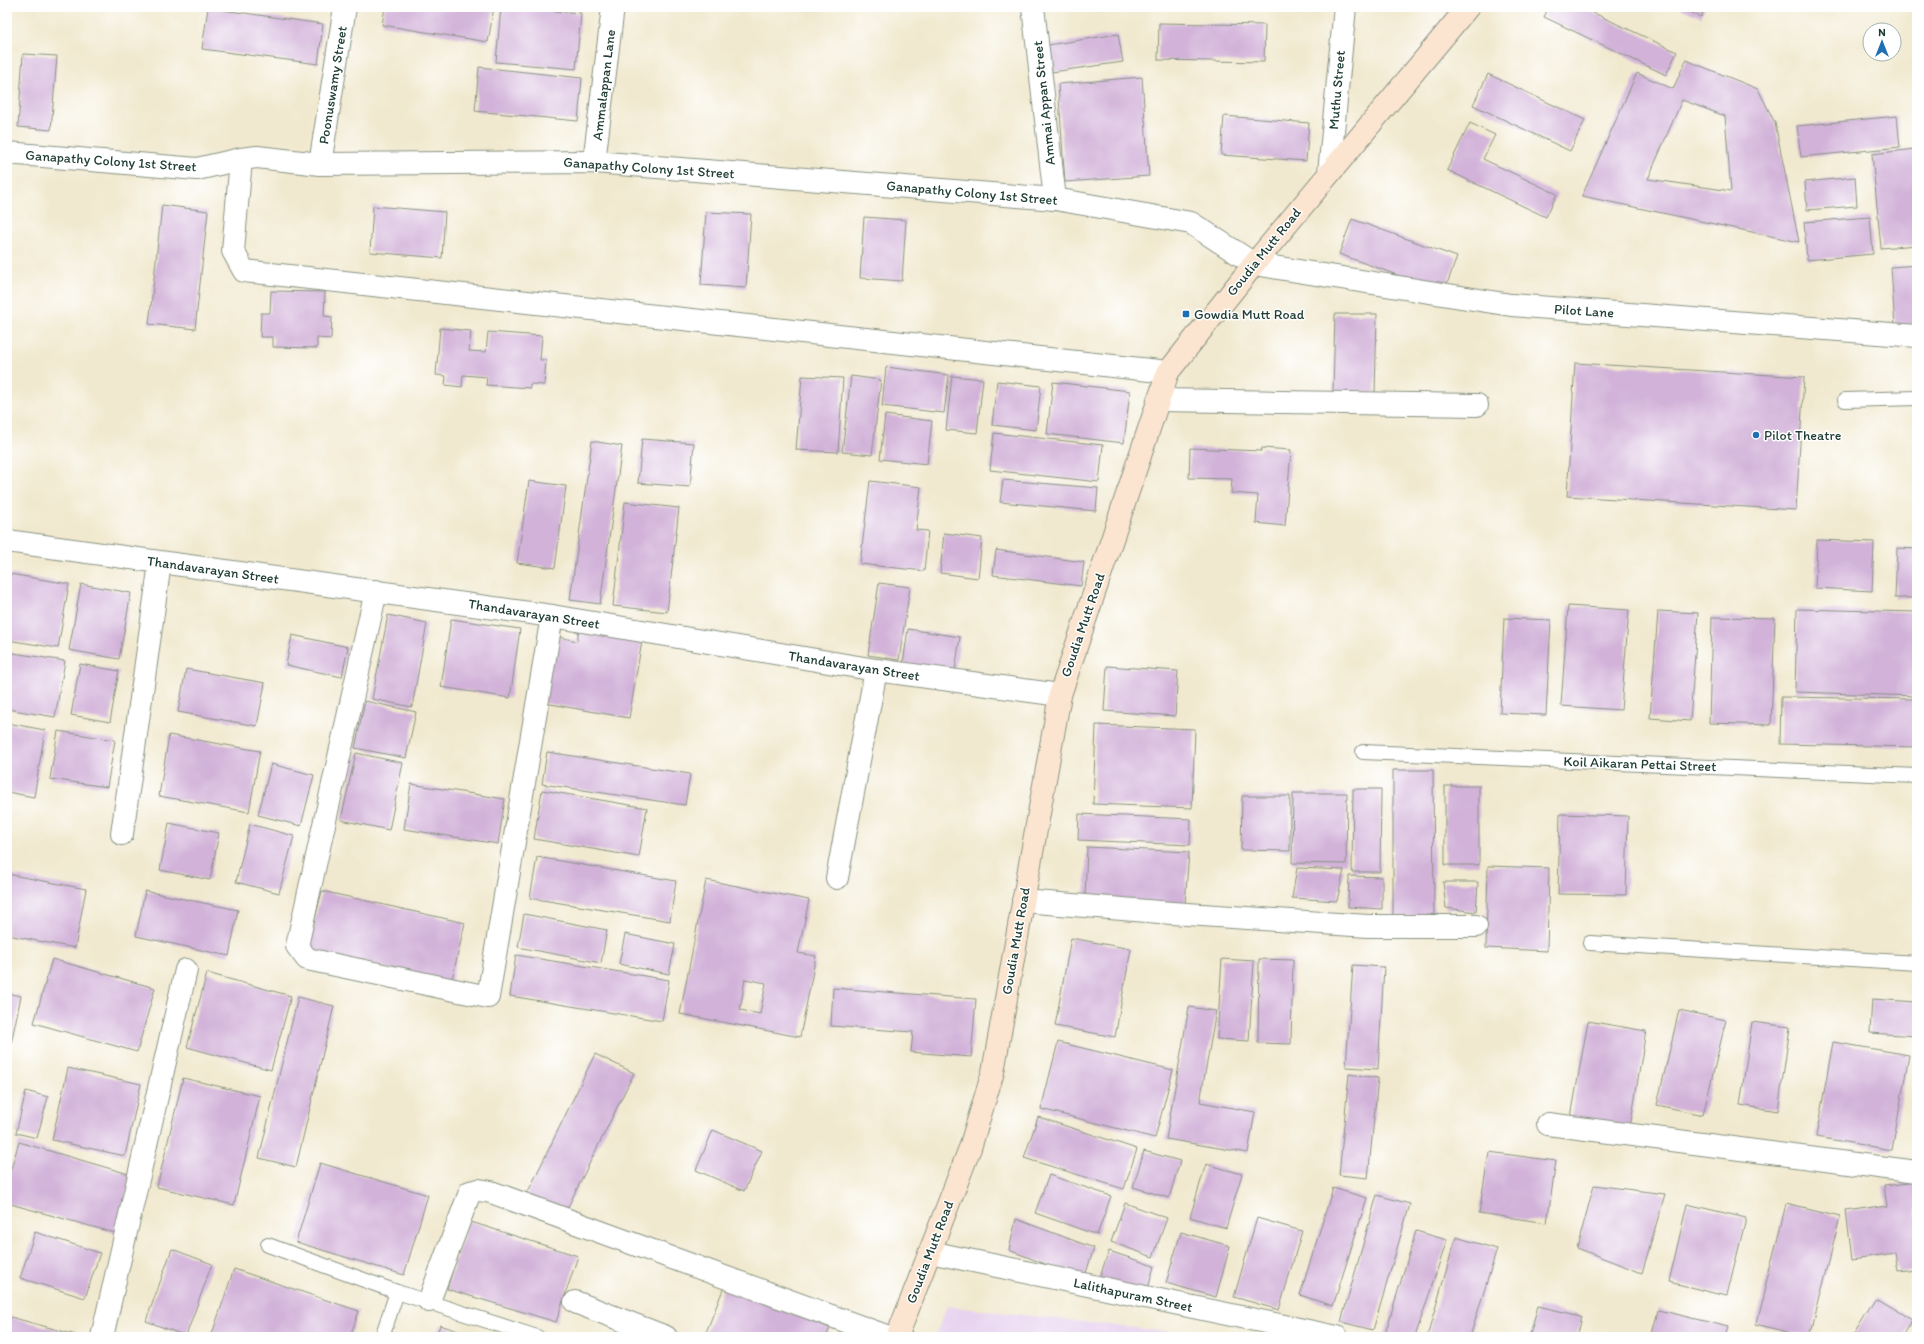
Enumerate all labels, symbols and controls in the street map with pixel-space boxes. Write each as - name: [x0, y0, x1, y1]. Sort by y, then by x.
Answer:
- north arrow: [1862, 22, 1902, 62]
- street label: Poonuswamy Street: [315, 25, 351, 145]
- text: N: [1878, 26, 1886, 39]
- street label: Ammalappan Lane: [589, 28, 619, 141]
- street label: Ammai Appan Street: [1029, 40, 1059, 166]
- street label: Muthu Street: [1325, 50, 1349, 130]
- street label: Ganapathy Colony 1st Street: [25, 147, 197, 175]
- street label: Ganapathy Colony 1st Street: [563, 154, 735, 182]
- street label: Ganapathy Colony 1st Street: [886, 177, 1058, 209]
- street label: Goudia Mutt Road: [1223, 204, 1305, 300]
- street label: Pilot Lane: [1553, 300, 1615, 322]
- place label: Gowdia Mutt Road: [1194, 306, 1305, 323]
- marker: Gowdia Mutt Road: [1181, 309, 1191, 319]
- place label: Pilot Theatre: [1764, 427, 1842, 444]
- marker: Pilot Theatre: [1751, 430, 1761, 440]
- street label: Thandavarayan Street: [146, 552, 280, 588]
- street label: Goudia Mutt Road: [1057, 571, 1109, 679]
- street label: Thandavarayan Street: [467, 595, 601, 633]
- street label: Thandavarayan Street: [787, 647, 921, 685]
- street label: Koil Aikaran Pettai Street: [1563, 753, 1717, 775]
- street label: Goudia Mutt Road: [998, 886, 1034, 996]
- street label: Goudia Mutt Road: [903, 1198, 958, 1306]
- street label: Lalithapuram Street: [1072, 1274, 1194, 1316]

